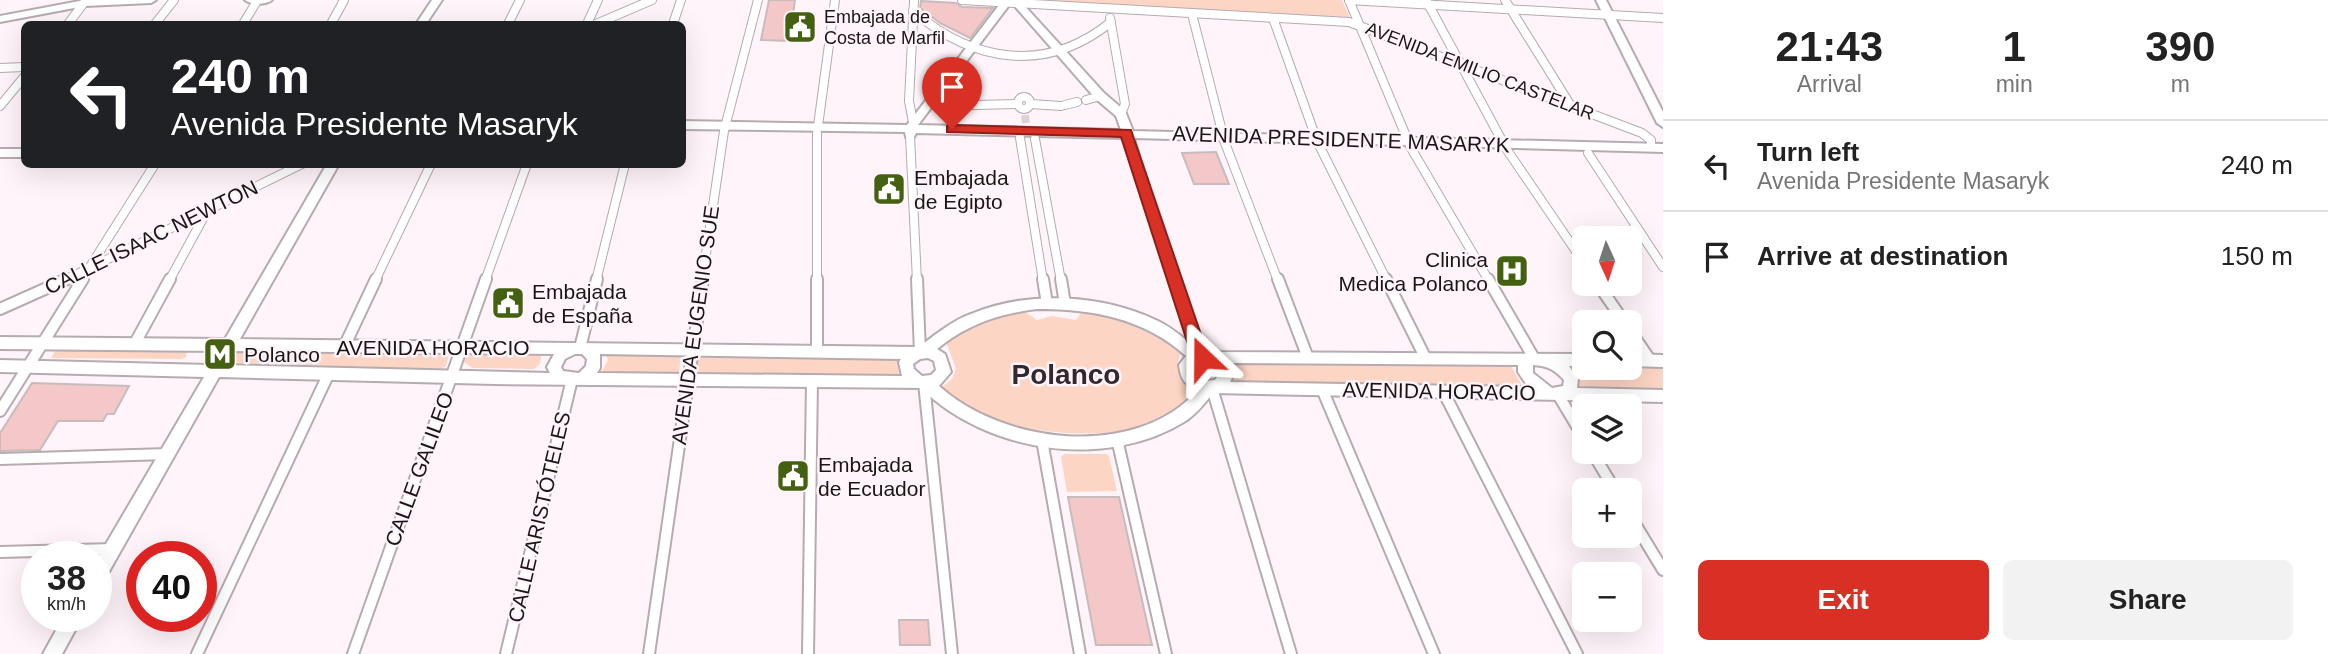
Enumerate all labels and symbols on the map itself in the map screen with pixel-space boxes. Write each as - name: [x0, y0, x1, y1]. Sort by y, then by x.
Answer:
- place label: Embajada de Costa de Marfil: [824, 7, 945, 48]
- public building icon: Embajada de Costa de Marfil: [781, 8, 819, 46]
- street label: AVENIDA EMILIO CASTELAR: [1363, 18, 1597, 124]
- pin: [922, 57, 982, 129]
- street label: AVENIDA PRESIDENTE MASARYK: [1172, 122, 1510, 156]
- place label: Embajada de Egipto: [914, 166, 1009, 213]
- public building icon: Embajada de Egipto: [870, 170, 908, 208]
- street label: CALLE ISAAC NEWTON: [41, 175, 261, 299]
- street label: AVENIDA EUGENIO SUE: [667, 204, 723, 446]
- north arrow: [1572, 226, 1642, 296]
- place label: Clinica Medica Polanco: [1339, 248, 1488, 295]
- hospital icon: Clinica Medica Polanco: [1493, 252, 1531, 290]
- place label: Embajada de España: [532, 280, 633, 327]
- public building icon: Embajada de España: [489, 284, 527, 322]
- position arrow: [1166, 321, 1240, 395]
- metro station icon: Polanco: [201, 335, 239, 373]
- street label: AVENIDA HORACIO: [336, 336, 530, 359]
- place label: Polanco: [244, 343, 320, 366]
- district label: Polanco: [1012, 359, 1120, 390]
- street label: AVENIDA HORACIO: [1342, 378, 1536, 404]
- street label: CALLE GALILEO: [380, 389, 458, 549]
- street label: CALLE ARISTÓTELES: [504, 409, 574, 625]
- place label: Embajada de Ecuador: [818, 453, 925, 500]
- public building icon: Embajada de Ecuador: [774, 457, 812, 495]
- speed limit sign: 40: [126, 541, 217, 632]

